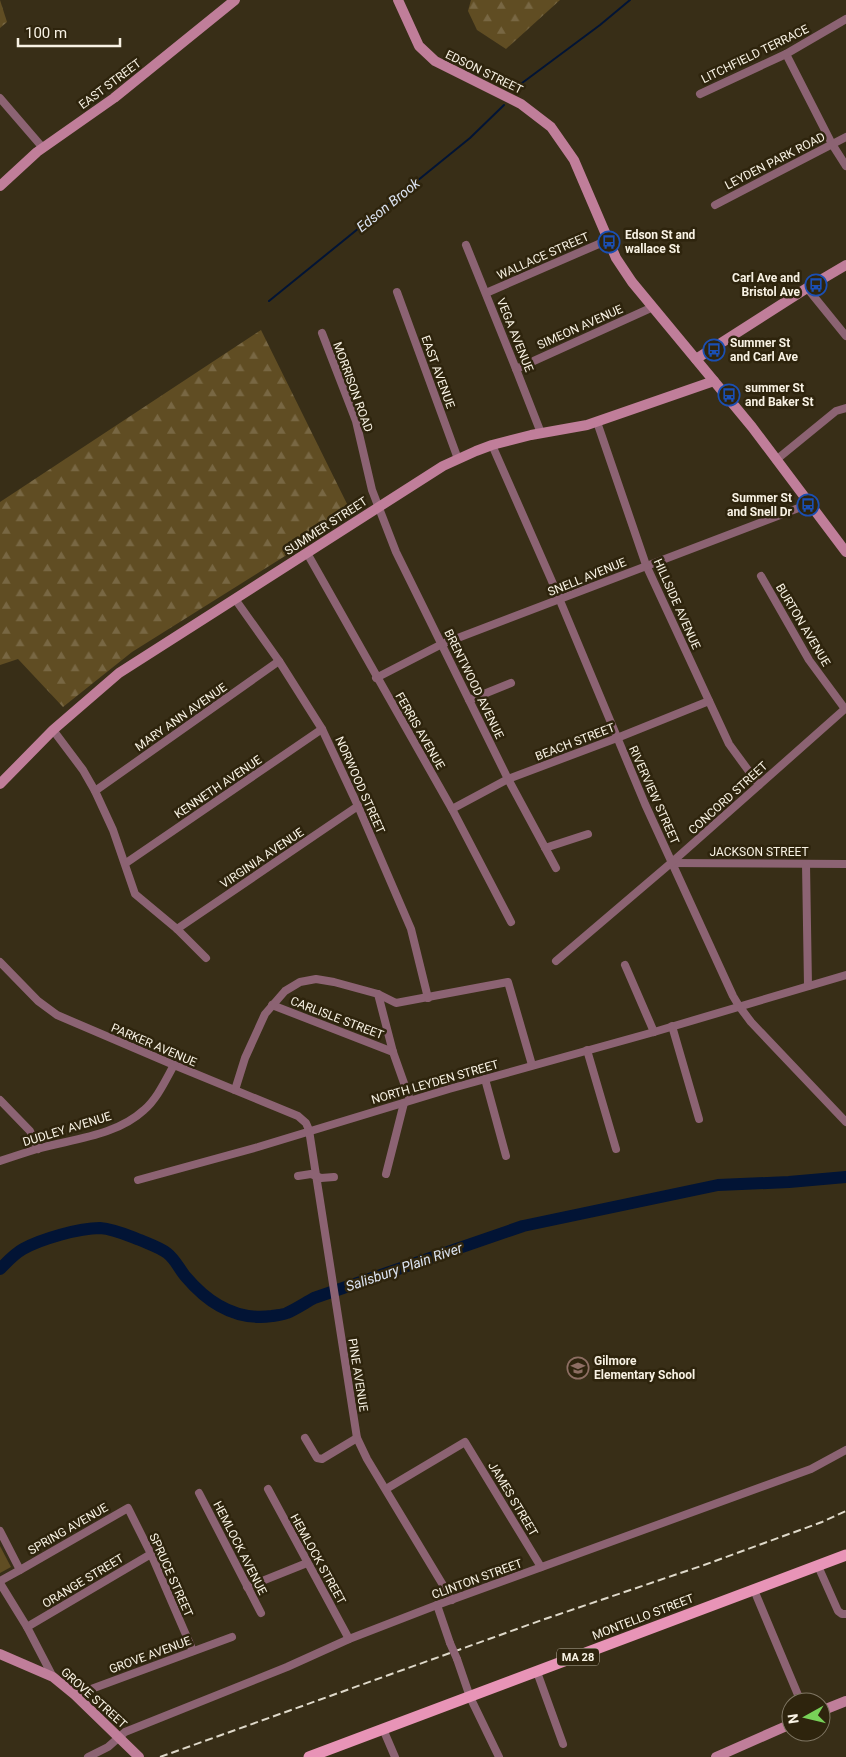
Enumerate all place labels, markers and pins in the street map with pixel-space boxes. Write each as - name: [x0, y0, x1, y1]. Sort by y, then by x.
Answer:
- place label: Edson St and wallace St: [625, 228, 696, 256]
- bus stop icon: Edson St and wallace St: [597, 230, 621, 254]
- place label: Carl Ave and Bristol Ave: [732, 271, 801, 299]
- bus stop icon: Carl Ave and Bristol Ave: [804, 273, 828, 297]
- place label: Summer St and Carl Ave: [730, 336, 798, 364]
- bus stop icon: Summer St and Carl Ave: [702, 338, 726, 362]
- place label: summer St and Baker St: [745, 381, 814, 409]
- bus stop icon: summer St and Baker St: [717, 383, 741, 407]
- place label: Summer St and Snell Dr: [727, 491, 793, 519]
- bus stop icon: Summer St and Snell Dr: [796, 493, 820, 517]
- place label: Gilmore Elementary School: [594, 1354, 695, 1382]
- school or university icon: Gilmore Elementary School: [566, 1356, 590, 1380]

